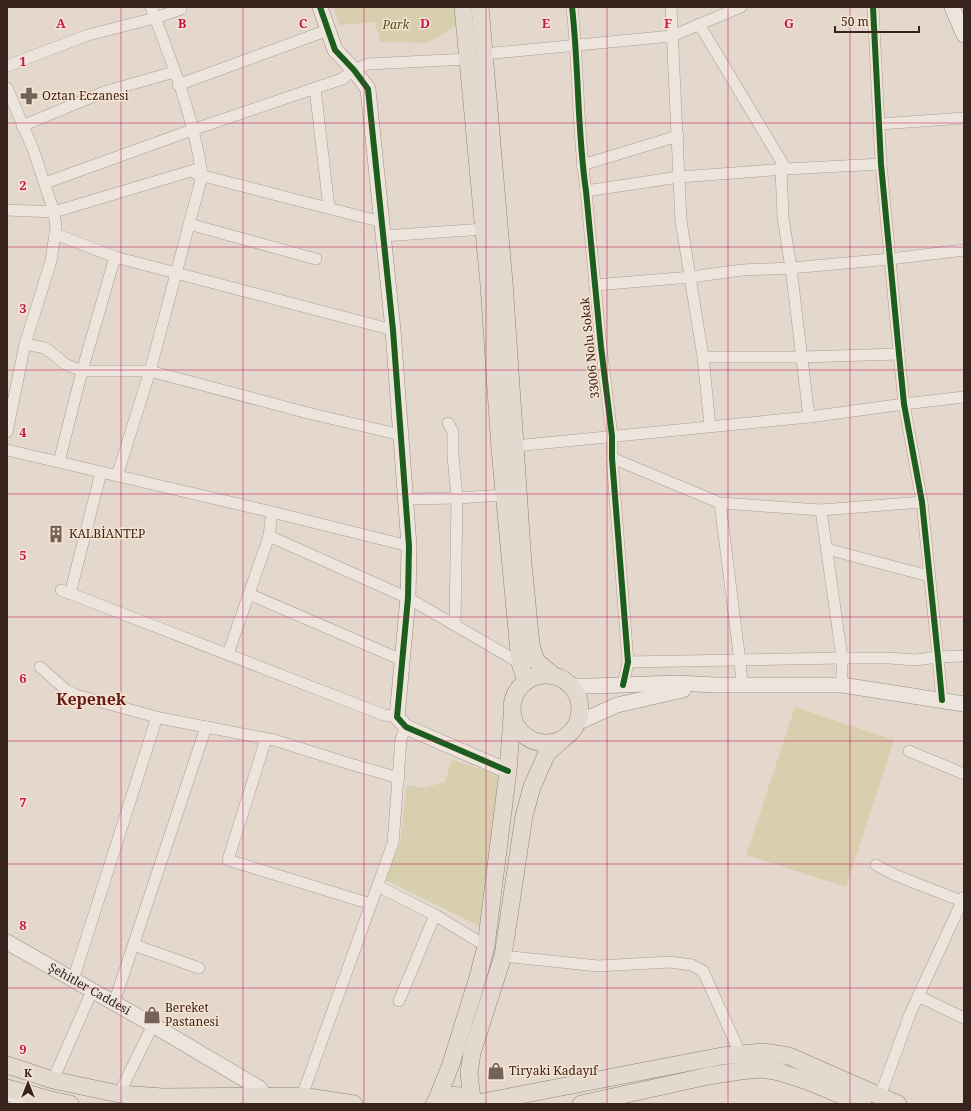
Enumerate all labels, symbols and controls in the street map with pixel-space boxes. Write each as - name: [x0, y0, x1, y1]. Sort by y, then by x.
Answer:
- scale bar: [835, 8, 919, 34]
- text: 50 m: [841, 13, 869, 30]
- text: A: [56, 14, 66, 32]
- text: B: [178, 14, 187, 32]
- text: C: [299, 14, 308, 32]
- text: D: [420, 14, 430, 32]
- text: E: [542, 14, 551, 32]
- text: F: [664, 14, 672, 32]
- text: G: [784, 14, 794, 32]
- park label: Park: [382, 16, 411, 33]
- text: 1: [19, 52, 27, 70]
- pharmacy icon: Oztan Eczanesi: [19, 86, 39, 106]
- place label: Oztan Eczanesi: [42, 87, 129, 104]
- text: 2: [19, 176, 27, 194]
- street label: 33006 Nolu Sokak: [576, 296, 603, 399]
- text: 3: [19, 299, 27, 317]
- text: 4: [19, 423, 27, 441]
- building icon: KALBİANTEP: [46, 524, 66, 544]
- place label: KALBİANTEP: [69, 525, 145, 542]
- text: 5: [19, 546, 27, 564]
- text: 6: [19, 669, 27, 687]
- district label: Kepenek: [56, 688, 127, 710]
- text: 7: [19, 793, 27, 811]
- text: 8: [19, 916, 27, 934]
- street label: Şehitler Caddesi: [46, 958, 134, 1019]
- place label: Bereket Pastanesi: [165, 999, 219, 1030]
- shop icon: Bereket Pastanesi: [142, 1005, 162, 1025]
- text: 9: [19, 1040, 27, 1058]
- shop icon: Tiryaki Kadayıf: [486, 1061, 506, 1081]
- place label: Tiryaki Kadayıf: [509, 1062, 599, 1079]
- north arrow: [8, 1063, 48, 1103]
- text: K: [24, 1065, 33, 1080]

